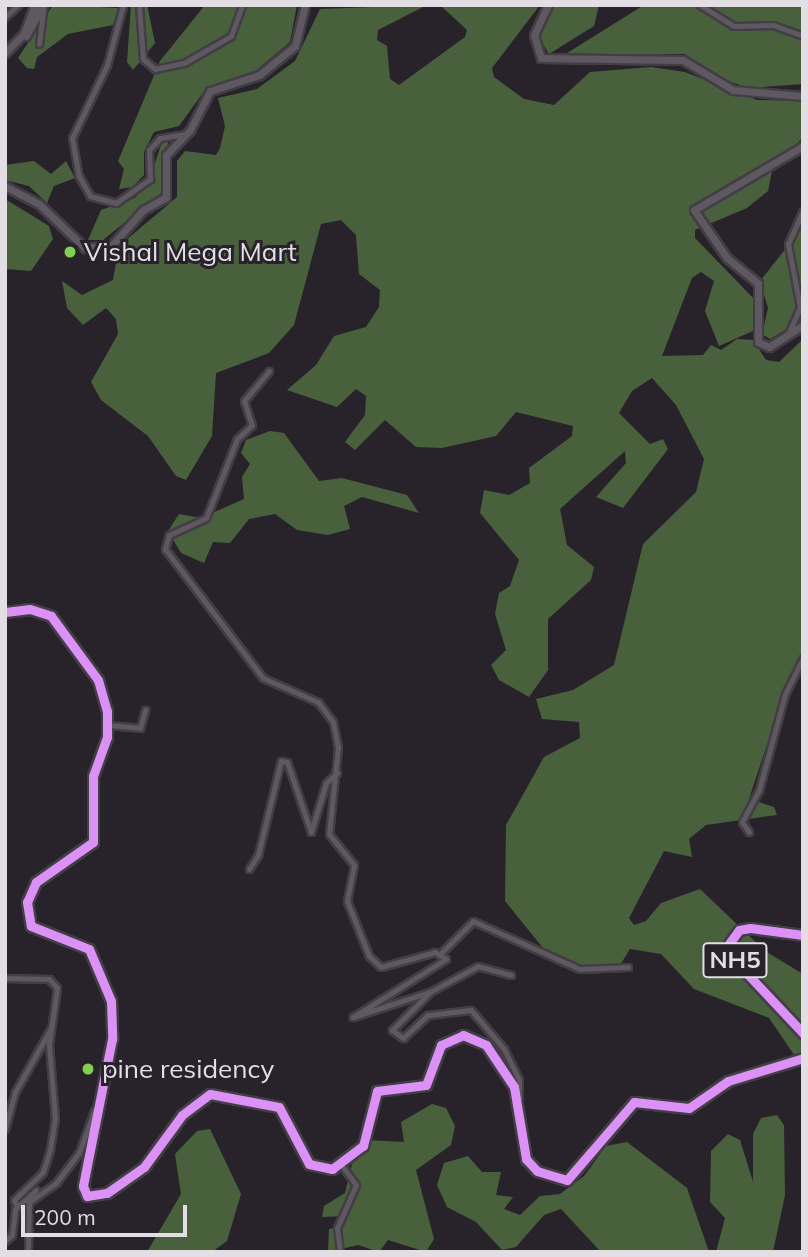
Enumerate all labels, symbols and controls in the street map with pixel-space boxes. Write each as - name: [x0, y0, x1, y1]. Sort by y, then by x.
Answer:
- place label: Vishal Mega Mart: [84, 236, 297, 268]
- marker: Vishal Mega Mart: [62, 244, 78, 260]
- road number: NH5: [702, 940, 768, 980]
- place label: pine residency: [102, 1053, 274, 1085]
- marker: pine residency: [80, 1061, 96, 1077]
- scale bar: [24, 1190, 191, 1234]
- text: 200 m: [34, 1204, 96, 1230]

